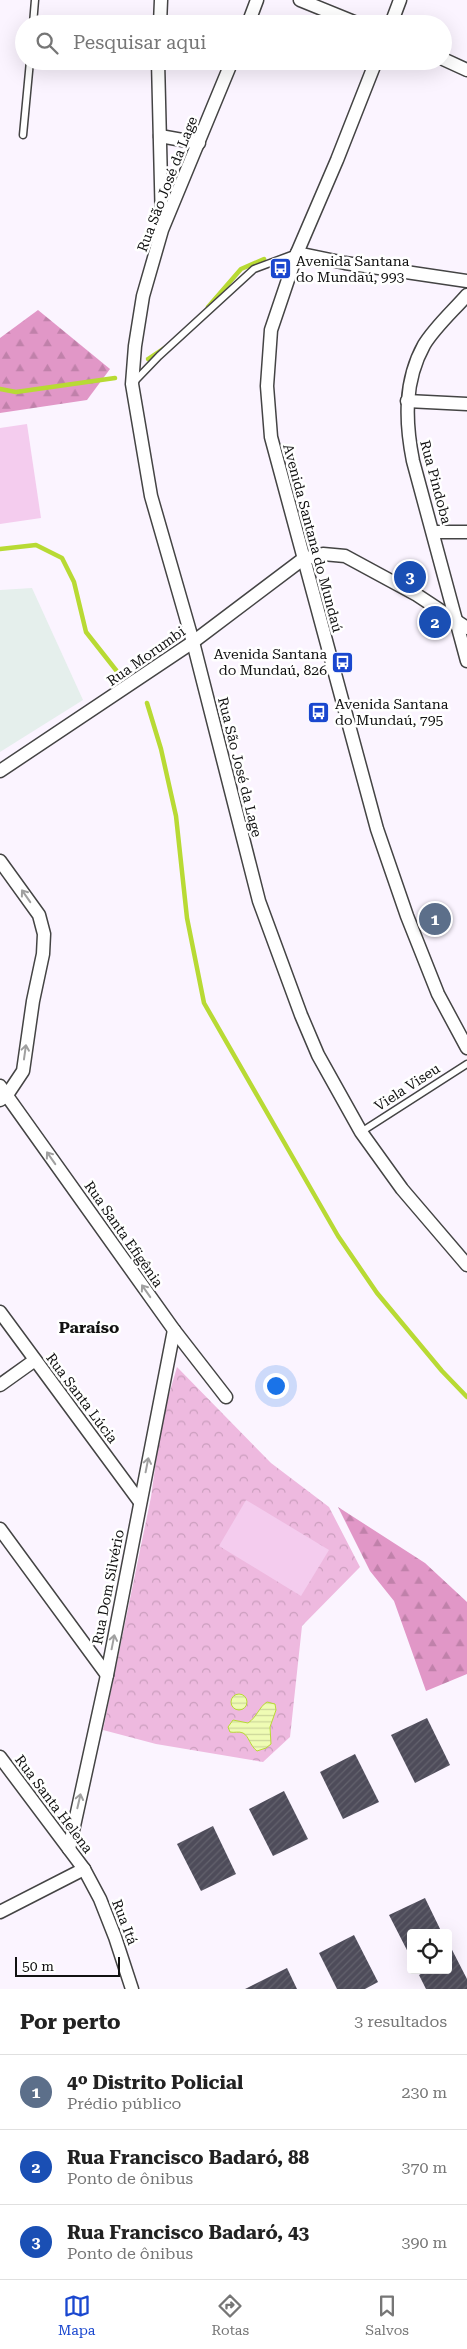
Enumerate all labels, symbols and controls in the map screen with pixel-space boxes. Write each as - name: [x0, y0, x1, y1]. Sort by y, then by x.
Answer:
- search box: [15, 15, 452, 70]
- icon: search: [33, 29, 61, 57]
- text: Pesquisar aqui: [73, 31, 206, 54]
- street label: Rua São José da Lage: [134, 114, 200, 254]
- place label: Avenida Santana do Mundaú, 993: [296, 253, 410, 285]
- bus stop icon: Avenida Santana do Mundaú, 993: [268, 257, 292, 281]
- street label: Rua Pindoba: [417, 438, 455, 526]
- street label: Avenida Santana do Mundaú: [280, 442, 346, 634]
- pin: 3: [394, 558, 426, 596]
- pin: 2: [419, 603, 451, 641]
- street label: Rua Morumbi: [104, 623, 189, 689]
- place label: Avenida Santana do Mundaú, 826: [214, 646, 327, 678]
- bus stop icon: Avenida Santana do Mundaú, 826: [331, 650, 355, 674]
- street label: Rua São José da Lage: [215, 695, 265, 839]
- place label: Avenida Santana do Mundaú, 795: [335, 696, 449, 728]
- bus stop icon: Avenida Santana do Mundaú, 795: [307, 700, 331, 724]
- one-way arrow: [21, 889, 31, 903]
- pin: 1: [419, 900, 451, 938]
- one-way arrow: [21, 1044, 31, 1060]
- street label: Viela Viseu: [371, 1060, 443, 1114]
- one-way arrow: [46, 1152, 57, 1165]
- street label: Rua Santa Efigênia: [81, 1178, 167, 1290]
- one-way arrow: [141, 1284, 151, 1298]
- district label: Paraíso: [59, 1318, 119, 1337]
- street label: Rua Santa Lúcia: [43, 1350, 121, 1446]
- your location: [263, 1373, 289, 1399]
- one-way arrow: [143, 1458, 153, 1474]
- street label: Rua Dom Silvério: [89, 1528, 127, 1646]
- one-way arrow: [109, 1635, 118, 1651]
- street label: Rua Santa Helena: [12, 1752, 96, 1857]
- one-way arrow: [75, 1794, 85, 1810]
- street label: Rua Itá: [109, 1897, 141, 1947]
- map controls: [407, 1929, 452, 1974]
- button: locate: [407, 1929, 452, 1974]
- scale bar: [15, 1954, 120, 1977]
- text: 50 m: [22, 1958, 54, 1974]
- text: Por perto: [20, 2010, 121, 2034]
- text: 3 resultados: [354, 2012, 447, 2031]
- text: 4º Distrito Policial: [67, 2071, 243, 2094]
- text: 1: [32, 2083, 40, 2102]
- text: 230 m: [401, 2083, 447, 2102]
- text: Prédio público: [67, 2094, 181, 2113]
- text: Rua Francisco Badaró, 88: [67, 2146, 309, 2169]
- text: 2: [32, 2158, 40, 2177]
- text: 370 m: [401, 2158, 447, 2177]
- text: Ponto de ônibus: [67, 2169, 193, 2188]
- text: Rua Francisco Badaró, 43: [67, 2221, 309, 2244]
- text: 3: [32, 2233, 40, 2252]
- text: 390 m: [401, 2233, 447, 2252]
- text: Ponto de ônibus: [67, 2244, 193, 2263]
- tab: Mapa: [58, 2292, 95, 2338]
- tab: Rotas: [212, 2292, 249, 2338]
- tab: Salvos: [365, 2292, 409, 2338]

